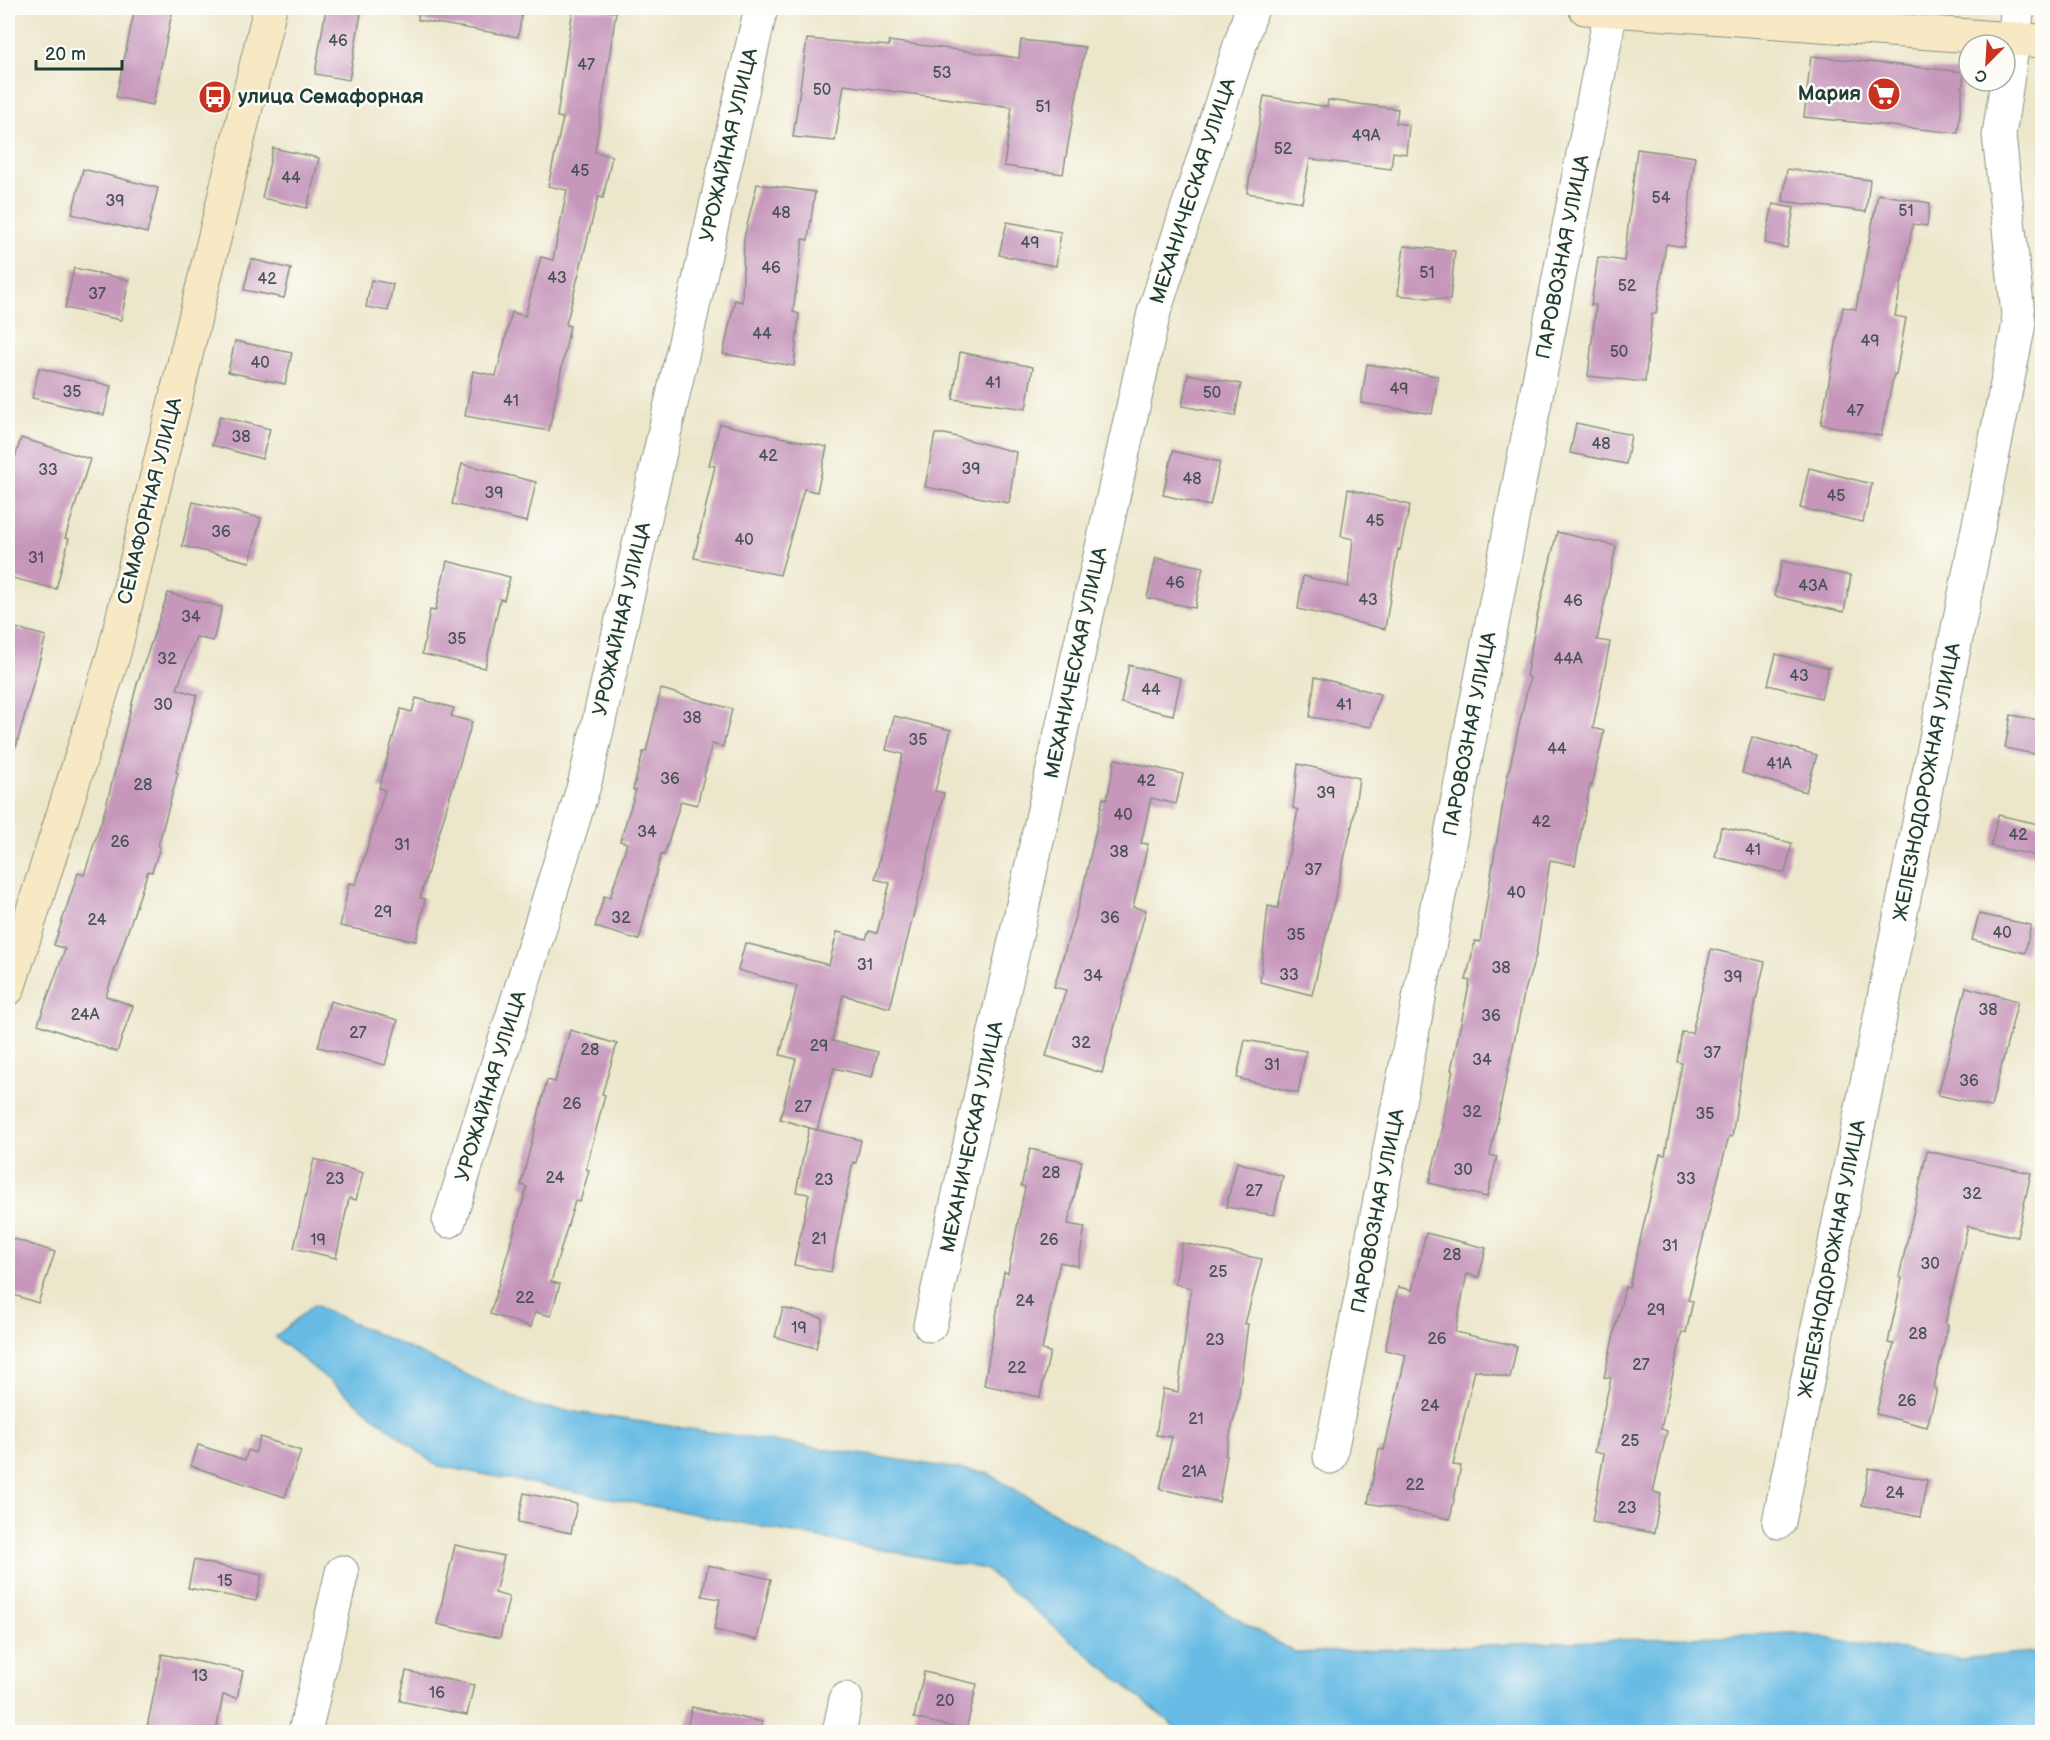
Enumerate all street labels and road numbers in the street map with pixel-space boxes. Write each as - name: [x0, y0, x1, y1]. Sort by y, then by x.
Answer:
- street label: УРОЖАЙНАЯ УЛИЦА: [695, 45, 763, 244]
- street label: МЕХАНИЧЕСКАЯ УЛИЦА: [1145, 74, 1241, 307]
- street label: ПАРОВОЗНАЯ УЛИЦА: [1531, 152, 1595, 361]
- street label: СЕМАФОРНАЯ УЛИЦА: [113, 394, 188, 607]
- street label: УРОЖАЙНАЯ УЛИЦА: [588, 519, 656, 718]
- street label: МЕХАНИЧЕСКАЯ УЛИЦА: [1040, 544, 1112, 781]
- street label: ПАРОВОЗНАЯ УЛИЦА: [1438, 629, 1502, 838]
- street label: ЖЕЛЕЗНОДОРОЖНАЯ УЛИЦА: [1888, 640, 1966, 923]
- street label: УРОЖАЙНАЯ УЛИЦА: [451, 987, 532, 1184]
- street label: МЕХАНИЧЕСКАЯ УЛИЦА: [936, 1018, 1008, 1255]
- street label: ПАРОВОЗНАЯ УЛИЦА: [1346, 1106, 1410, 1315]
- street label: ЖЕЛЕЗНОДОРОЖНАЯ УЛИЦА: [1793, 1117, 1871, 1400]

